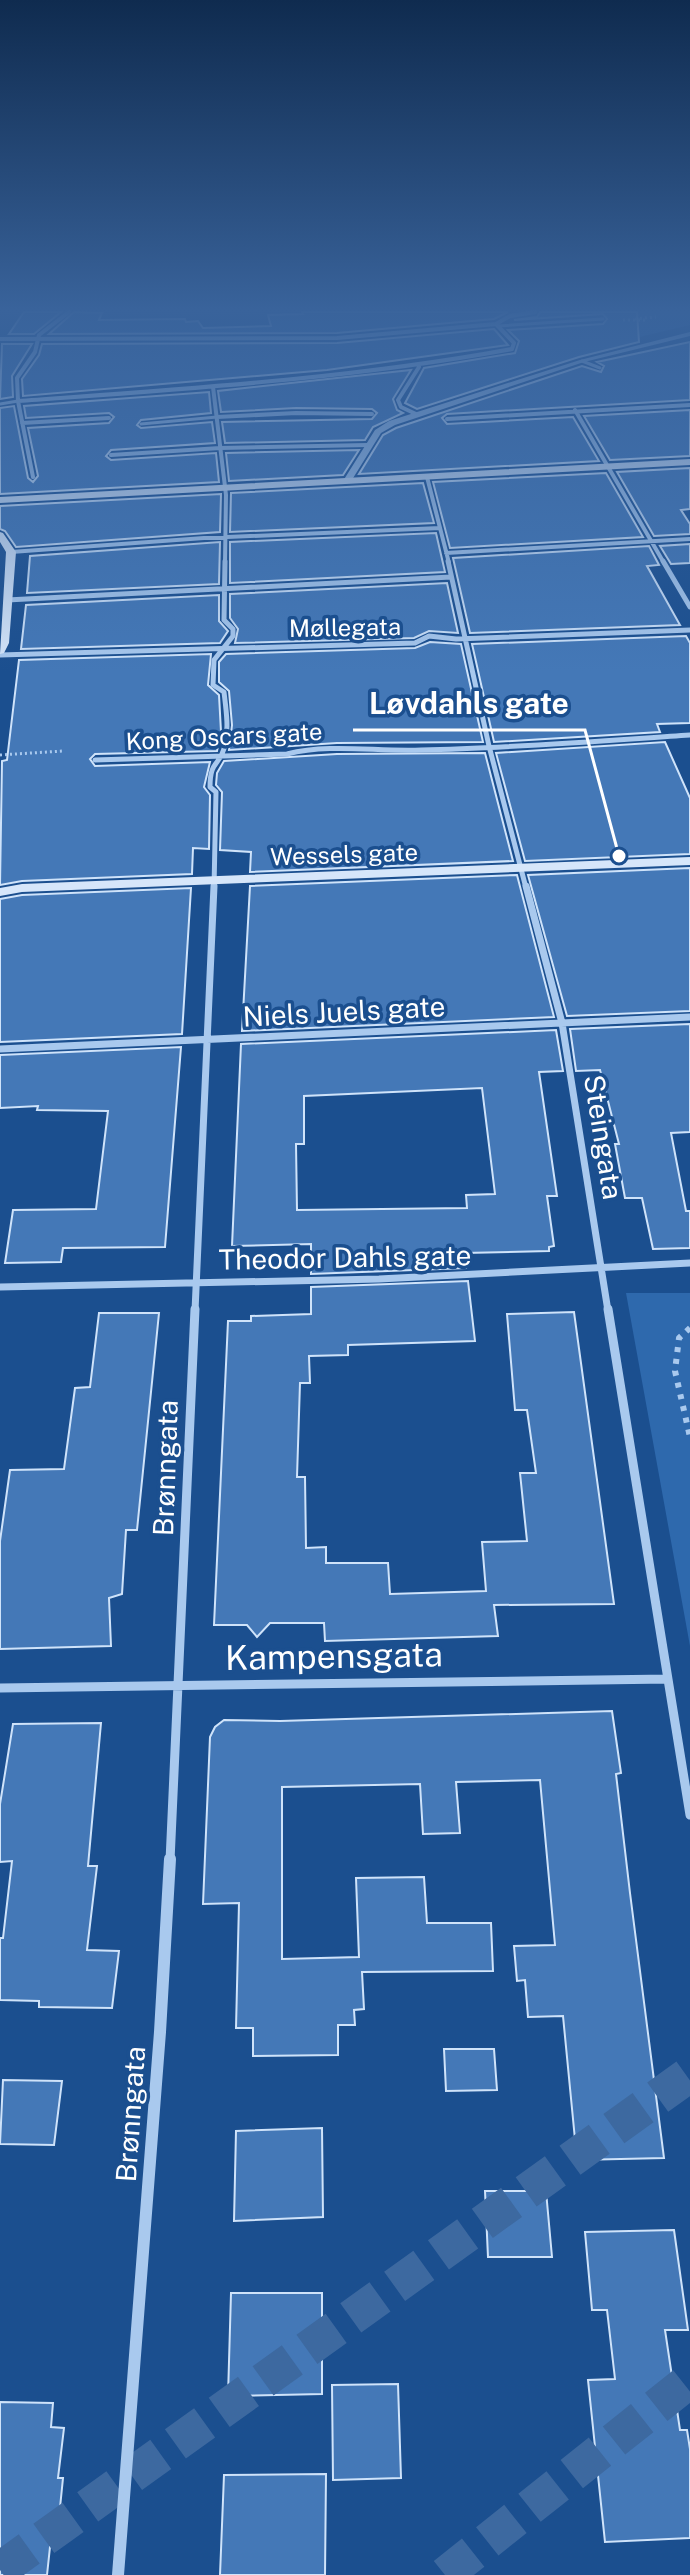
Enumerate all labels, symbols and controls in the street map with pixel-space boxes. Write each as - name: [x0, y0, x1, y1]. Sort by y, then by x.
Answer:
- street label: Møllegata: [289, 612, 401, 642]
- callout: Løvdahls gate: [353, 676, 585, 730]
- text: Løvdahls gate: [369, 685, 569, 721]
- street label: Kong Oscars gate: [125, 717, 323, 755]
- street label: Wessels gate: [270, 837, 418, 871]
- street label: Niels Juels gate: [242, 989, 446, 1033]
- street label: Steingata: [578, 1072, 630, 1202]
- street label: Theodor Dahls gate: [218, 1238, 472, 1276]
- street label: Brønngata: [146, 1399, 184, 1537]
- street label: Kampensgata: [225, 1634, 443, 1678]
- street label: Brønngata: [109, 2045, 151, 2183]

